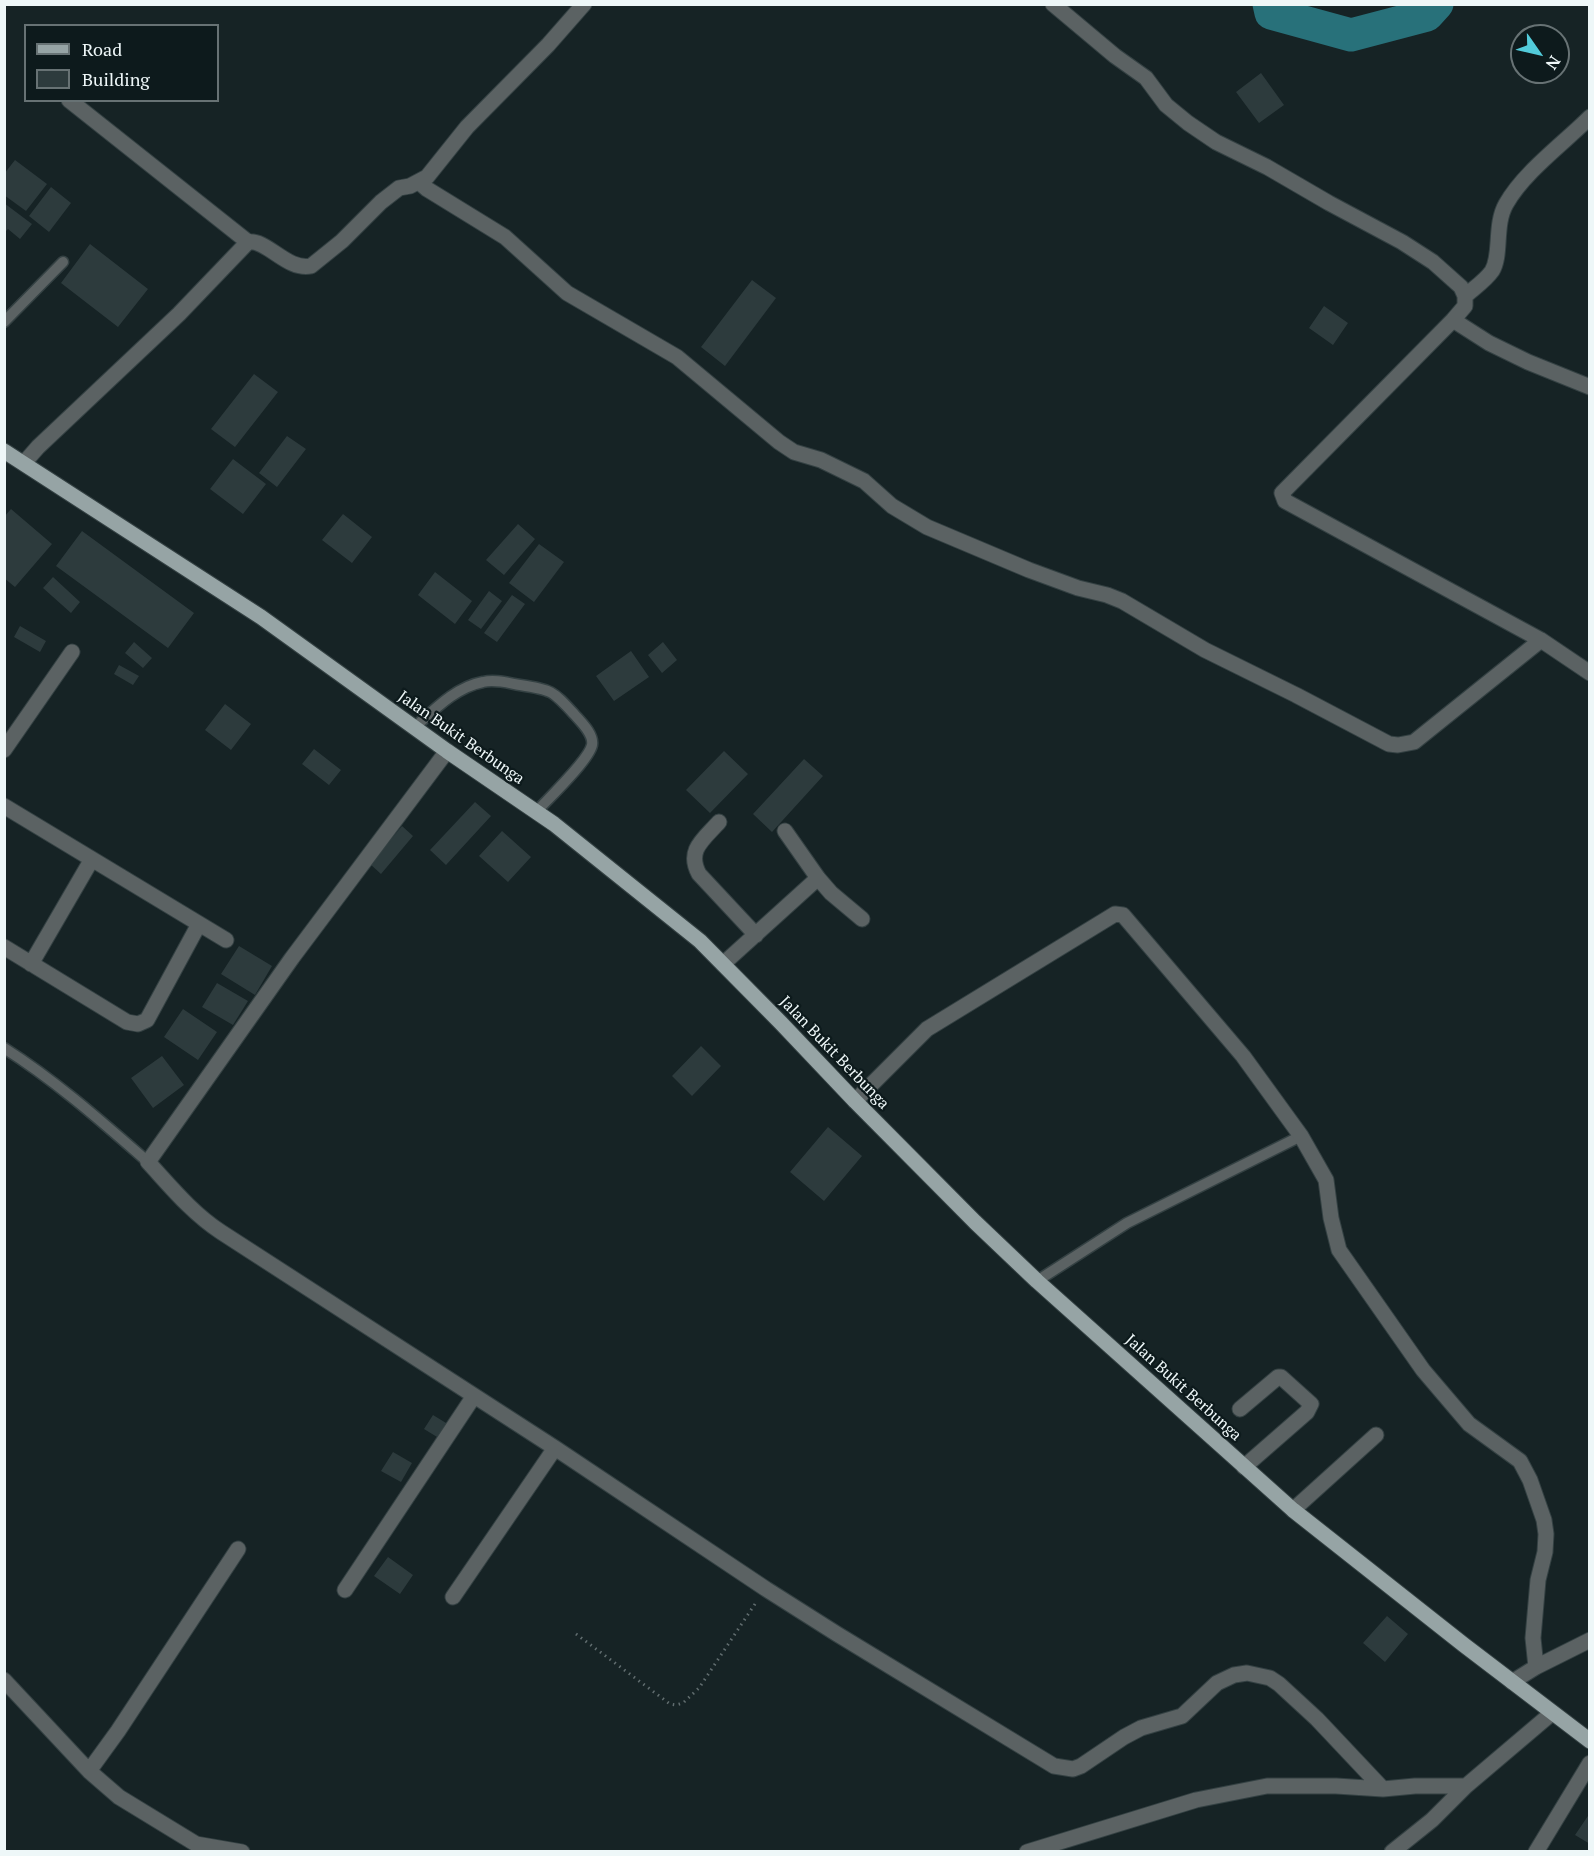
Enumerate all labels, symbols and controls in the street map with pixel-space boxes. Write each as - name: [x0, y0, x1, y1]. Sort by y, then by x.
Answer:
- legend: [24, 24, 219, 102]
- north arrow: [1510, 24, 1570, 84]
- text: Road: [82, 37, 122, 61]
- text: N: [1541, 52, 1566, 74]
- text: Building: [82, 67, 150, 91]
- street label: Jalan Bukit Berbunga: [394, 687, 528, 789]
- street label: Jalan Bukit Berbunga: [775, 992, 893, 1114]
- street label: Jalan Bukit Berbunga: [1121, 1331, 1245, 1445]

